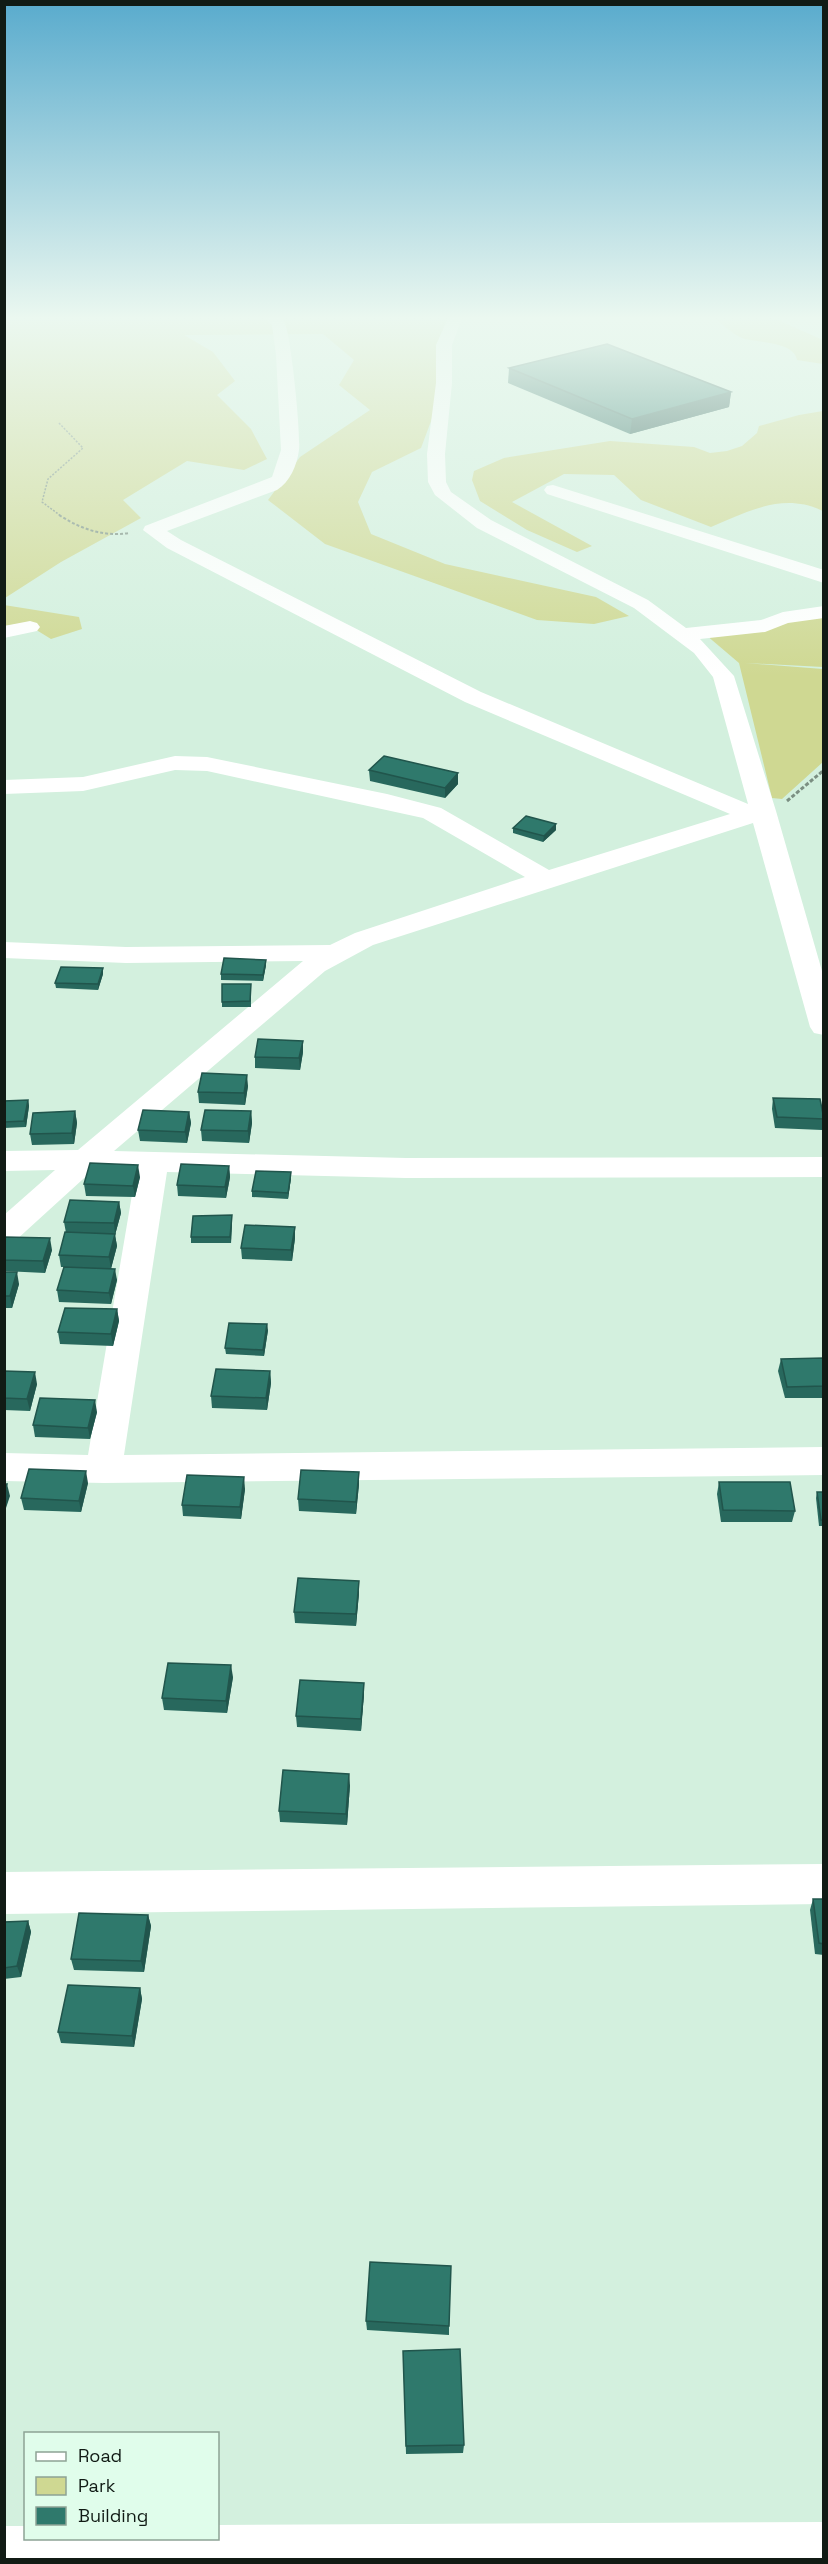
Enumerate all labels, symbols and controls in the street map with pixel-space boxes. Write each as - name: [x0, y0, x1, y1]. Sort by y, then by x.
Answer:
- legend: [24, 2432, 219, 2540]
- text: Road: [78, 2444, 122, 2467]
- text: Park: [78, 2474, 116, 2497]
- text: Building: [78, 2504, 148, 2527]

